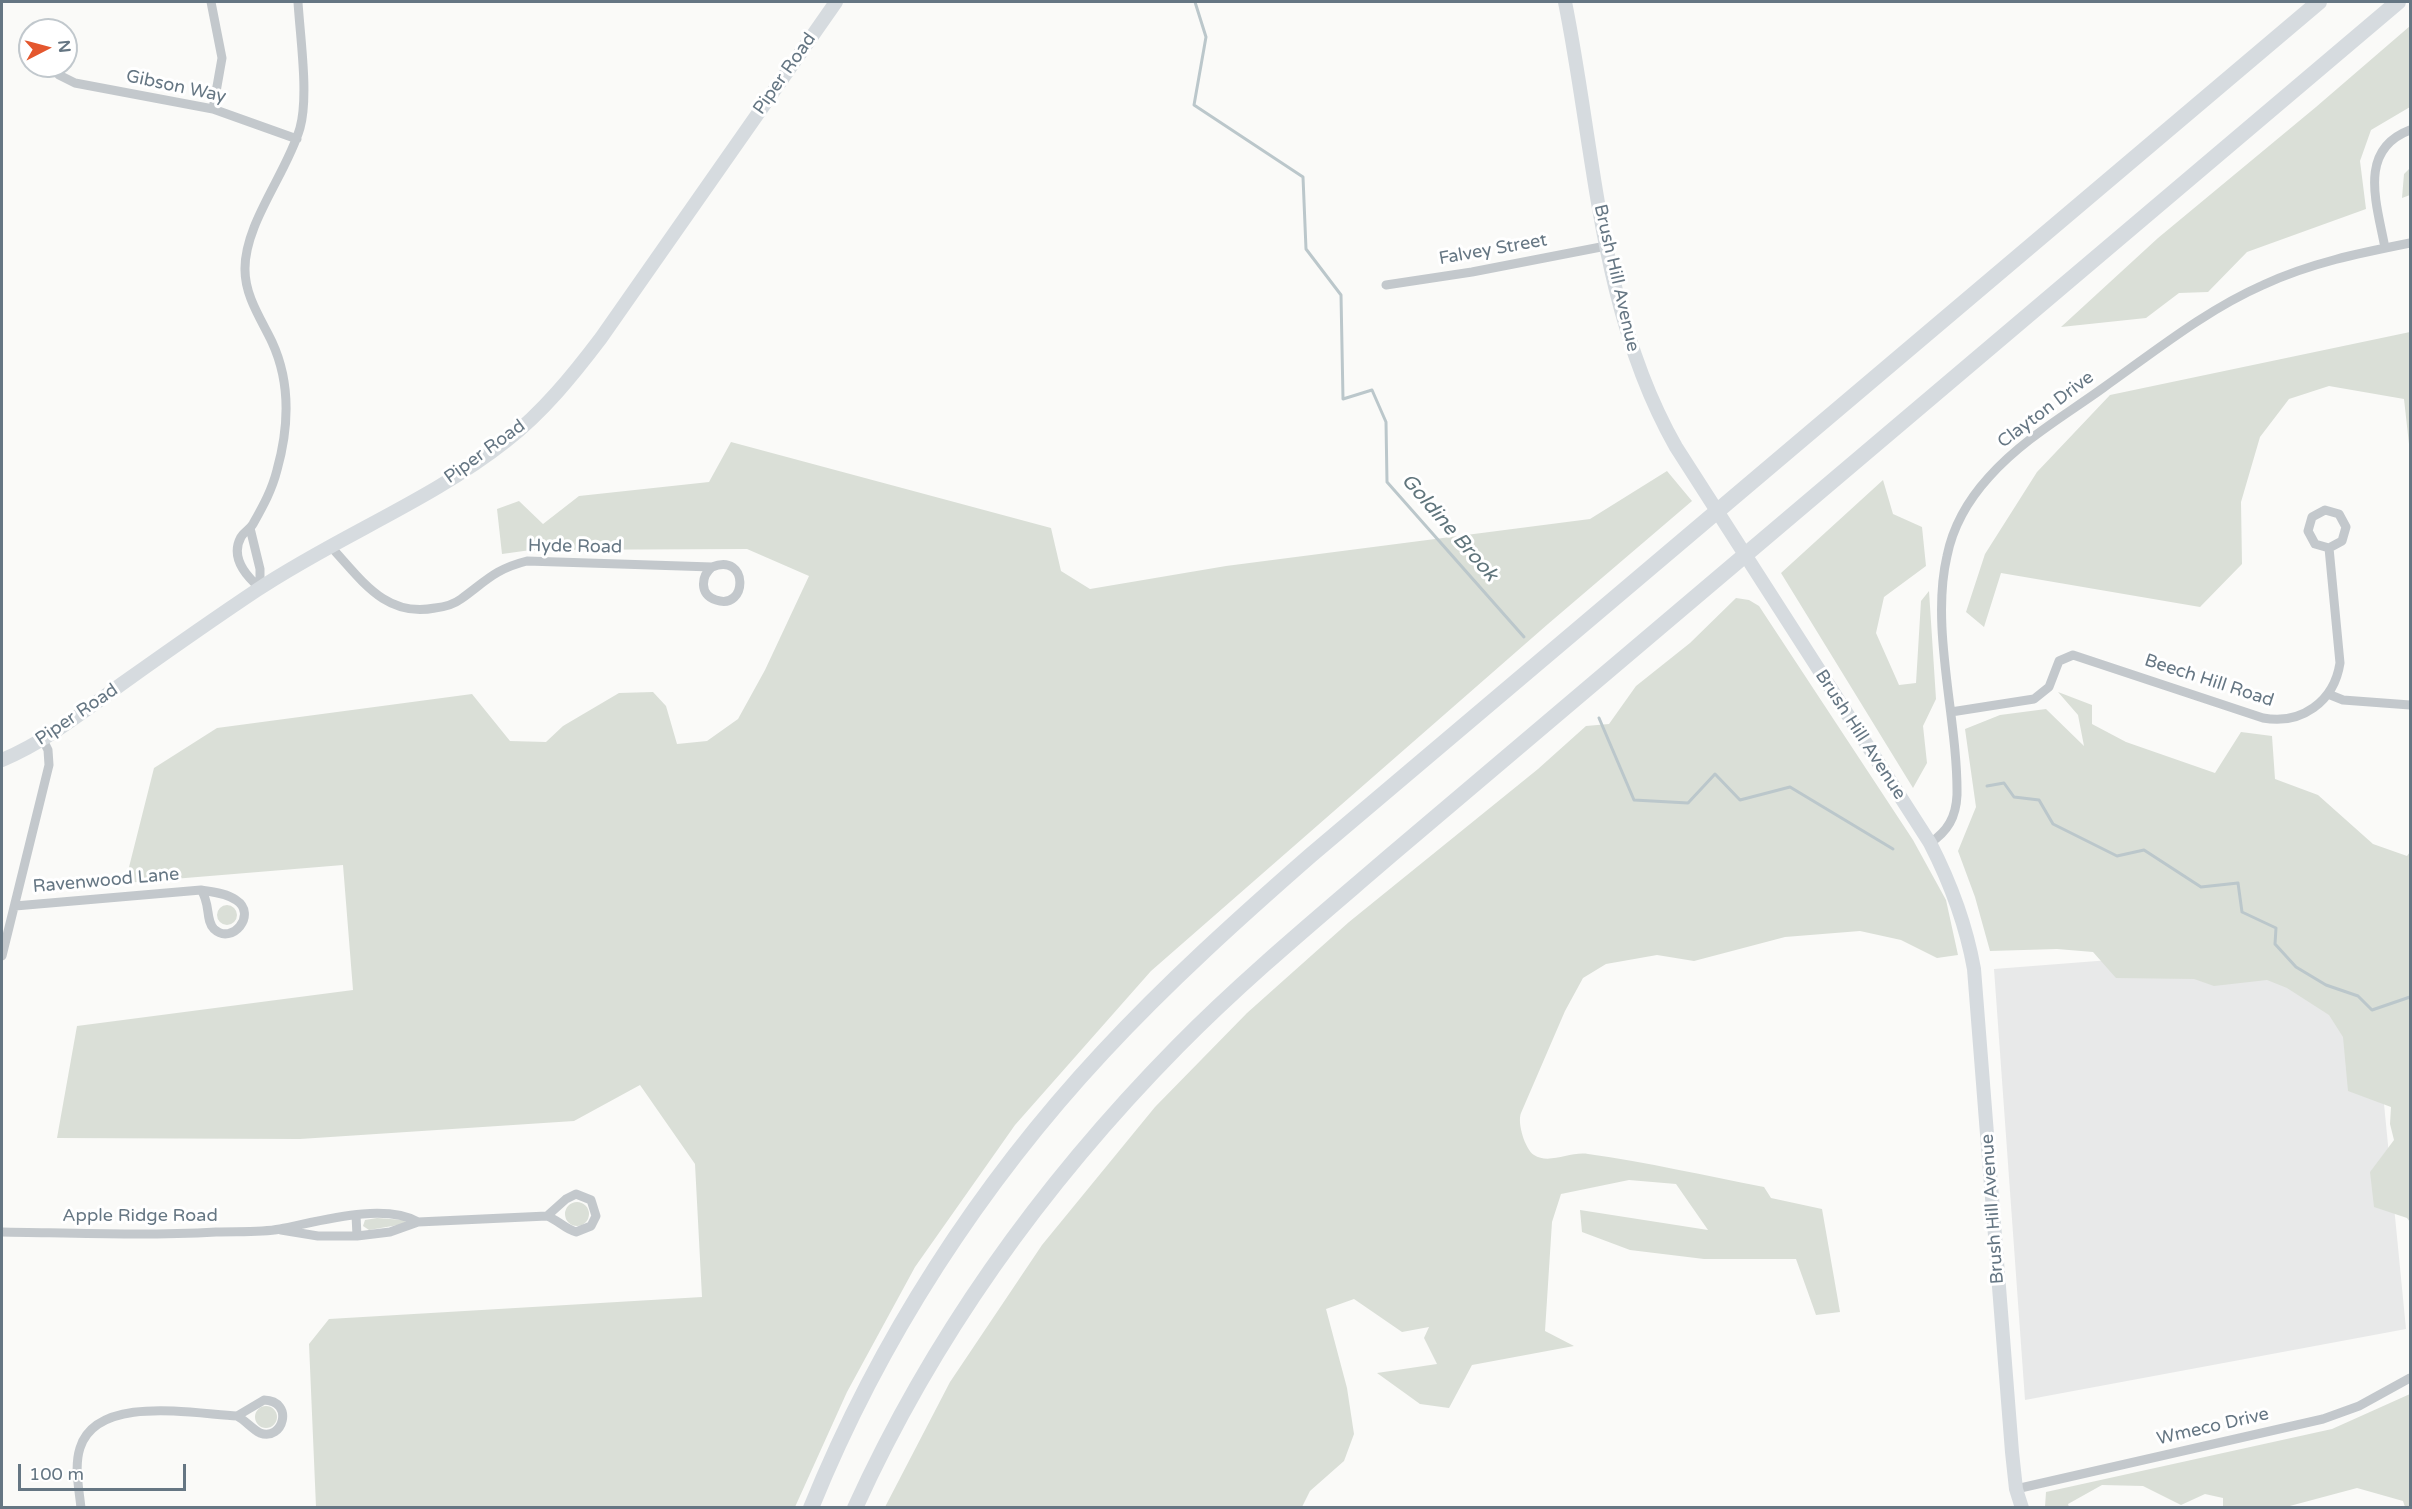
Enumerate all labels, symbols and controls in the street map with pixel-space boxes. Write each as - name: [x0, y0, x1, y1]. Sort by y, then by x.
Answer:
- north arrow: [18, 18, 78, 78]
- street label: Piper Road: [749, 29, 821, 119]
- text: N: [53, 39, 75, 54]
- street label: Gibson Way: [124, 66, 228, 108]
- street label: Brush Hill Avenue: [1589, 202, 1643, 354]
- street label: Falvey Street: [1437, 230, 1549, 270]
- street label: Clayton Drive: [1994, 367, 2098, 453]
- street label: Piper Road: [440, 415, 530, 489]
- water label: Goldine Brook: [1396, 469, 1502, 587]
- street label: Hyde Road: [528, 535, 622, 559]
- street label: Beech Hill Road: [2142, 650, 2276, 712]
- street label: Brush Hill Avenue: [1810, 666, 1910, 804]
- street label: Piper Road: [32, 680, 122, 750]
- street label: Ravenwood Lane: [32, 864, 180, 898]
- street label: Brush Hill Avenue: [1977, 1133, 2009, 1285]
- street label: Apple Ridge Road: [62, 1205, 218, 1227]
- street label: Wmeco Drive: [2155, 1404, 2271, 1450]
- scale bar: [21, 1452, 189, 1490]
- text: 100 m: [29, 1463, 84, 1485]

